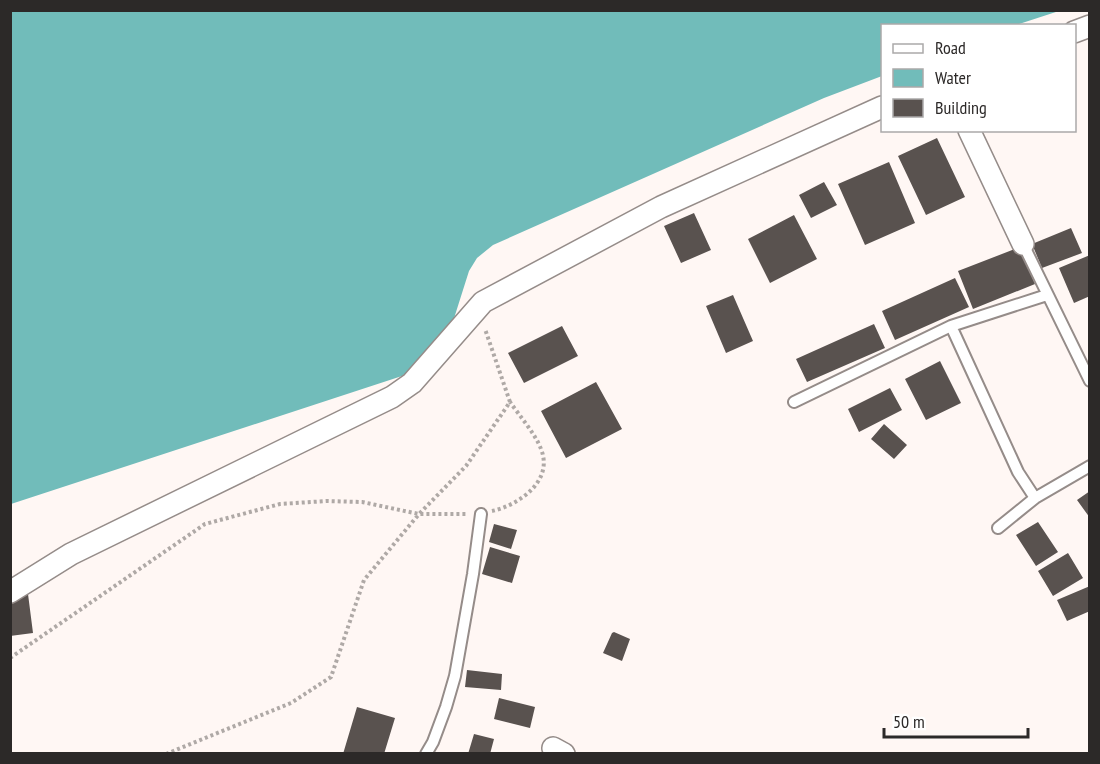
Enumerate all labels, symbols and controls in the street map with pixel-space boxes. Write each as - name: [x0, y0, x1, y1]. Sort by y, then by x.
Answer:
- legend: [881, 24, 1076, 132]
- text: Road: [935, 36, 966, 59]
- text: Water: [935, 66, 971, 89]
- text: Building: [935, 96, 987, 119]
- scale bar: [884, 701, 1028, 739]
- text: 50 m: [893, 710, 925, 733]

